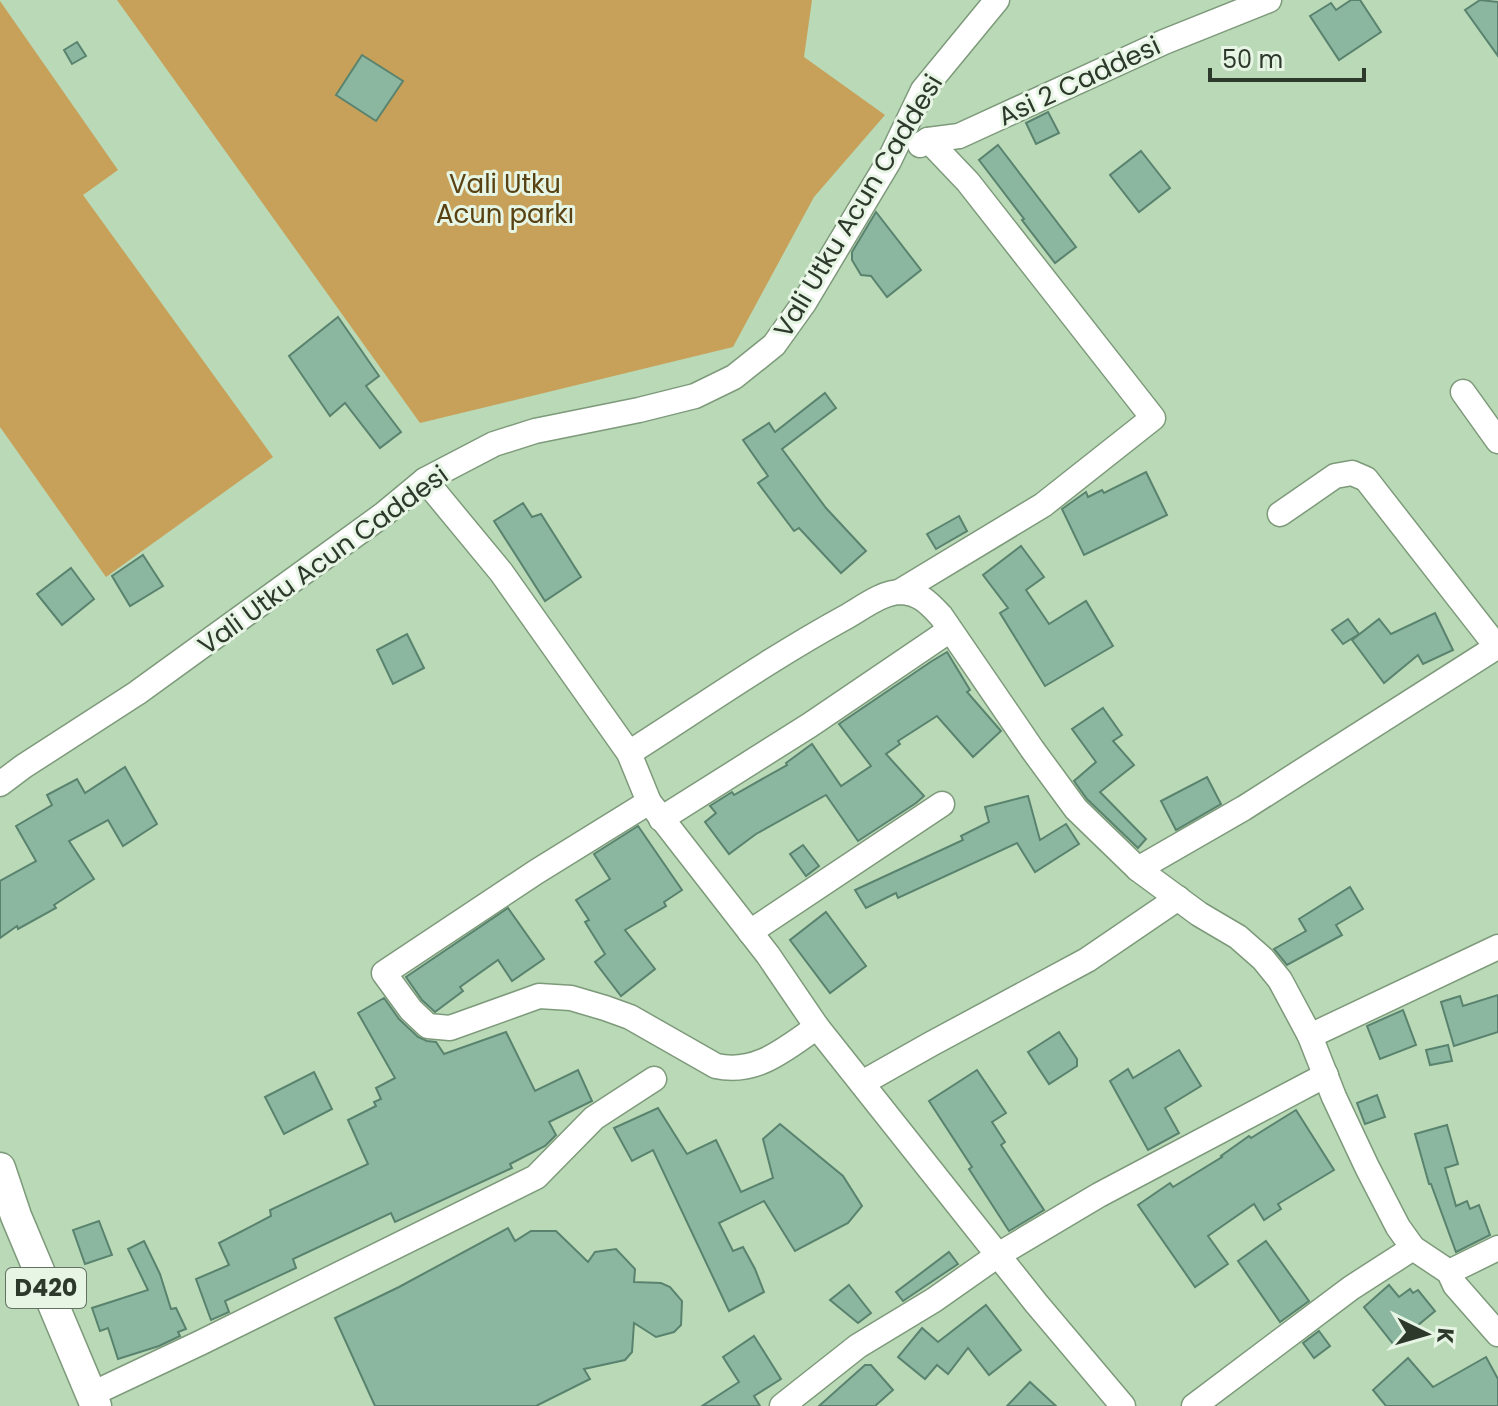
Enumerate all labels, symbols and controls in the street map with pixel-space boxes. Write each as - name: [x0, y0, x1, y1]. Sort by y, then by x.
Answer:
- street label: Asi 2 Caddesi: [992, 28, 1166, 134]
- scale bar: [1210, 32, 1364, 82]
- text: 50 m: [1222, 43, 1283, 76]
- street label: Vali Utku Acun Caddesi: [765, 68, 951, 344]
- park label: Vali Utku Acun parkı: [436, 166, 574, 232]
- street label: Vali Utku Acun Caddesi: [191, 457, 455, 663]
- road number: D420: [6, 1268, 86, 1308]
- north arrow: [1386, 1294, 1466, 1374]
- text: K: [1429, 1327, 1462, 1345]

